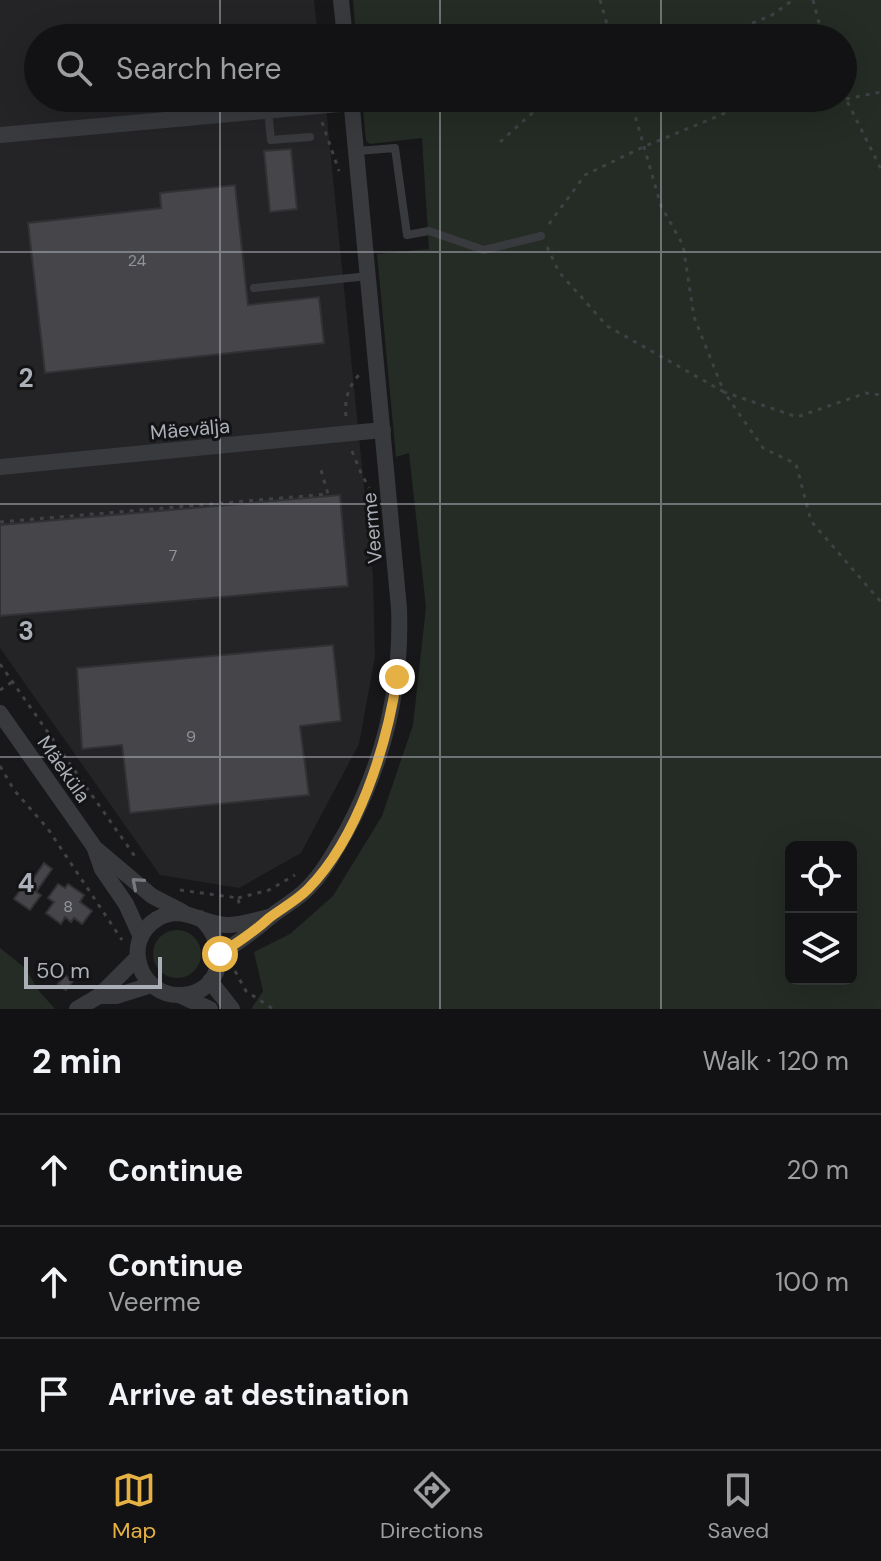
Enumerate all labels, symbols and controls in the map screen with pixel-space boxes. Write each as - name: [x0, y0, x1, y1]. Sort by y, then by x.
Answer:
- search box: [24, 24, 857, 112]
- icon: search: [52, 46, 96, 90]
- text: Search here: [116, 49, 282, 88]
- house number: 24: [128, 250, 147, 271]
- text: 2: [18, 361, 34, 395]
- street label: Mäevälja: [149, 413, 231, 445]
- street label: Veerme: [356, 491, 388, 565]
- house number: 7: [169, 545, 177, 566]
- text: 3: [18, 614, 34, 648]
- route end: [379, 659, 415, 695]
- house number: 9: [186, 726, 196, 747]
- street label: Mäeküla: [32, 730, 96, 808]
- map controls: [785, 841, 857, 985]
- button: locate: [785, 841, 857, 913]
- text: 4: [18, 866, 34, 900]
- one-way arrow: [131, 879, 146, 893]
- house number: 8: [63, 896, 73, 917]
- button: layers: [785, 913, 857, 985]
- route start: [202, 936, 238, 972]
- scale bar: [24, 953, 162, 989]
- text: 50 m: [36, 956, 90, 985]
- text: 2 min: [32, 1039, 122, 1084]
- text: Walk · 120 m: [702, 1044, 849, 1078]
- icon: ahead: [32, 1148, 76, 1192]
- text: Continue: [108, 1151, 243, 1190]
- text: 20 m: [786, 1153, 849, 1187]
- text: Continue: [108, 1246, 243, 1285]
- icon: ahead: [32, 1260, 76, 1304]
- text: 100 m: [775, 1265, 849, 1299]
- text: Veerme: [108, 1285, 201, 1319]
- icon: arrive: [32, 1372, 76, 1416]
- text: Arrive at destination: [108, 1375, 409, 1414]
- tab: Map: [112, 1468, 156, 1545]
- tab: Directions: [380, 1468, 484, 1545]
- tab: Saved: [707, 1468, 769, 1545]

